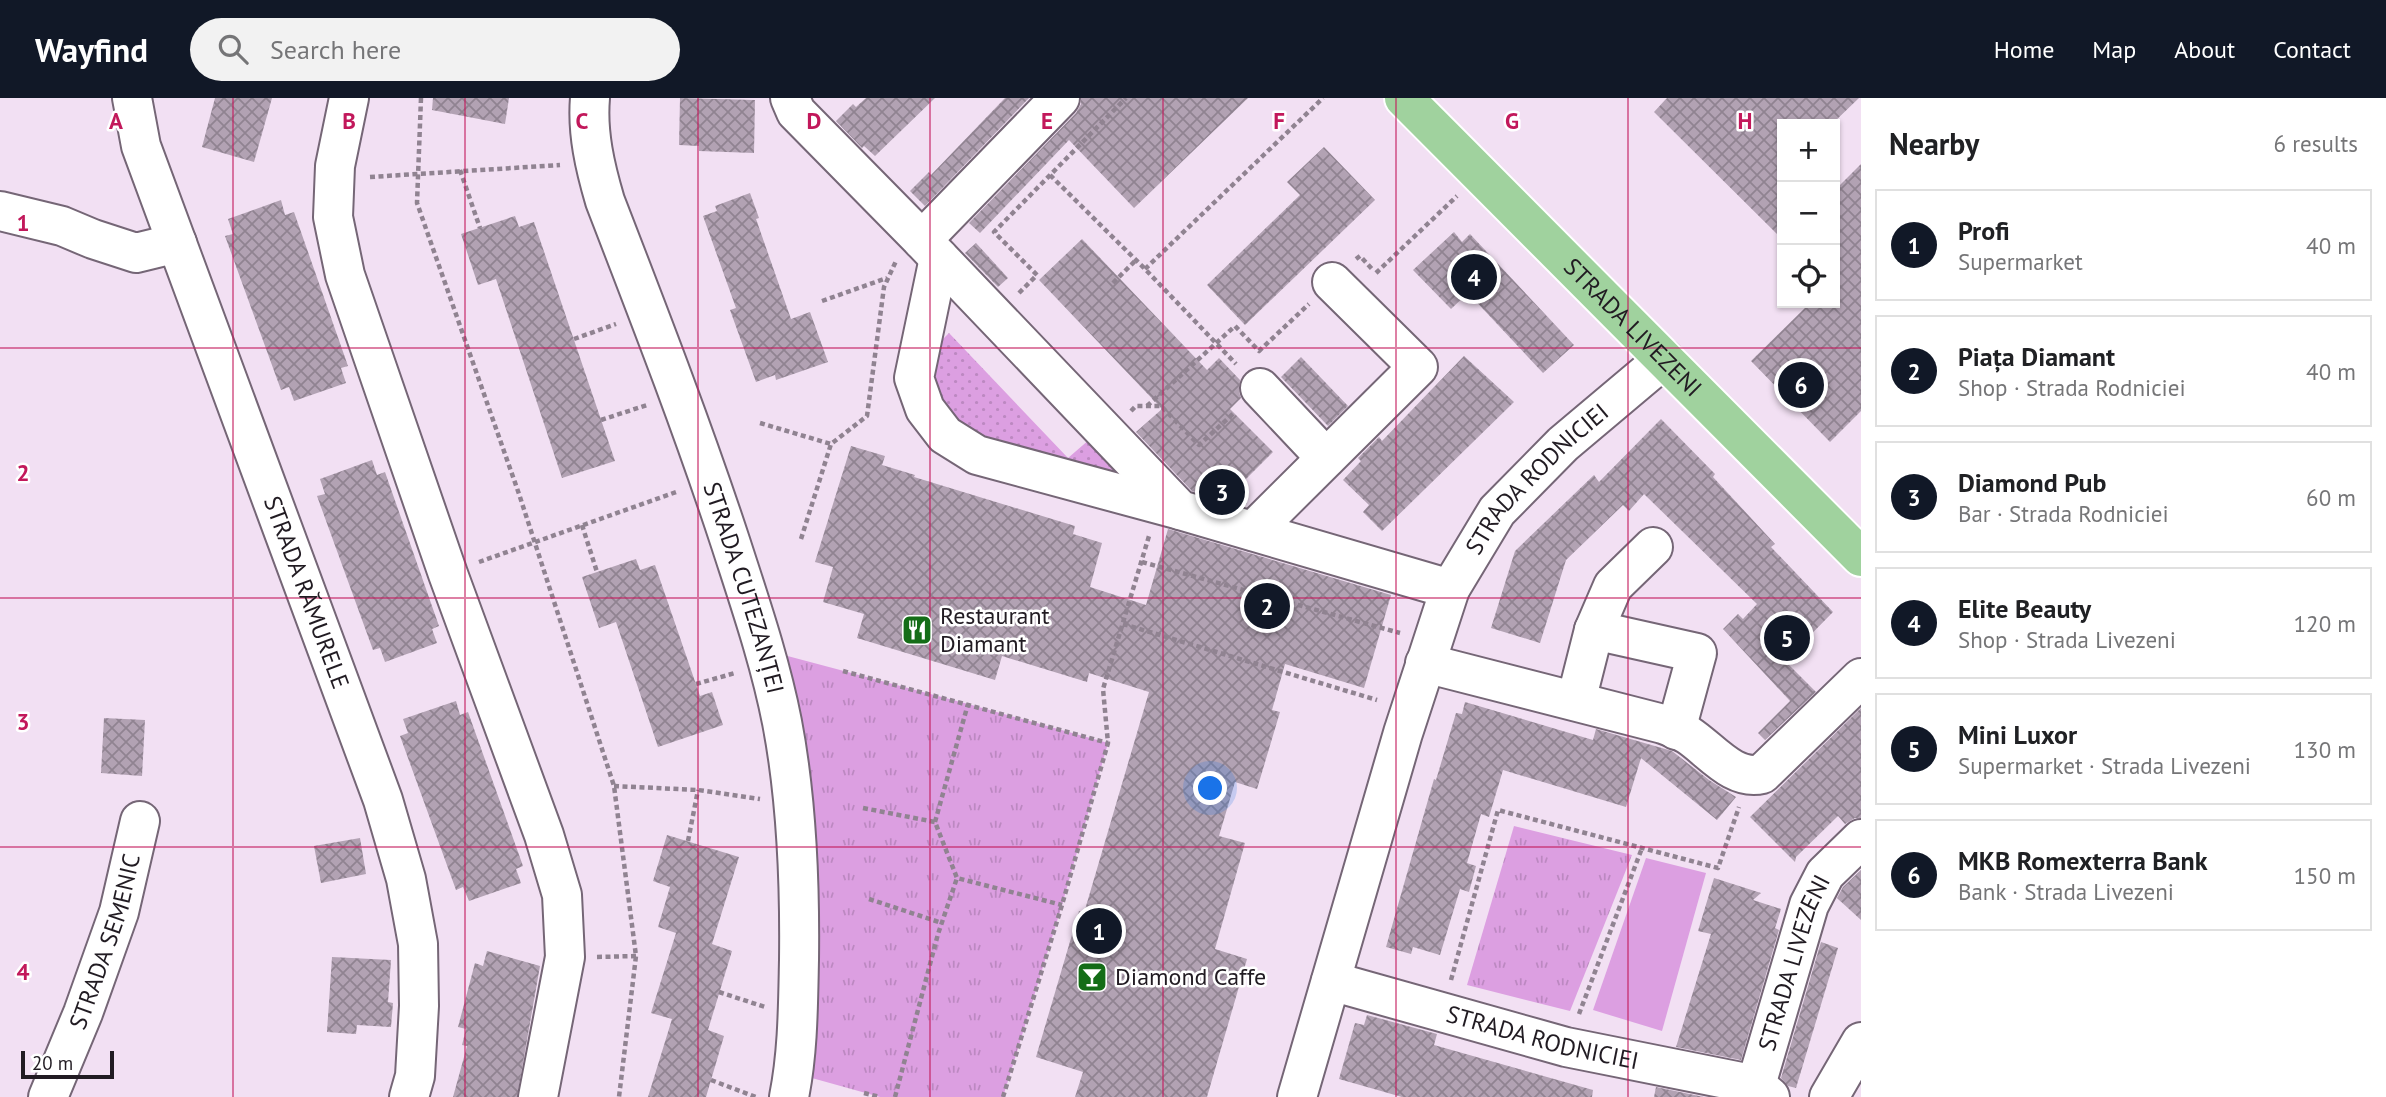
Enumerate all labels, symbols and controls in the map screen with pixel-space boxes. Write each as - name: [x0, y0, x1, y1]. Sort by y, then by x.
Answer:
- search box: [190, 18, 680, 81]
- text: Wayfind: [35, 28, 148, 71]
- icon: search: [214, 30, 252, 68]
- text: Search here: [270, 33, 401, 66]
- text: Home: [1994, 34, 2054, 65]
- text: Map: [2092, 34, 2136, 65]
- text: About: [2174, 34, 2235, 65]
- text: Contact: [2273, 34, 2351, 65]
- text: A: [109, 106, 123, 135]
- text: B: [342, 106, 356, 135]
- text: C: [576, 106, 589, 135]
- text: D: [807, 106, 821, 135]
- text: E: [1041, 106, 1053, 135]
- text: F: [1273, 106, 1285, 135]
- text: G: [1505, 106, 1519, 135]
- text: H: [1738, 106, 1752, 135]
- map controls: [1777, 119, 1840, 308]
- button: +: [1777, 119, 1840, 182]
- text: Nearby: [1889, 124, 1979, 163]
- text: 6 results: [2274, 129, 2358, 158]
- button: −: [1777, 182, 1840, 245]
- text: 1: [16, 208, 30, 237]
- text: Profi: [1958, 214, 2010, 247]
- text: 1: [1907, 231, 1921, 260]
- text: 40 m: [2306, 231, 2356, 260]
- button: locate: [1777, 245, 1840, 308]
- text: Supermarket: [1958, 247, 2083, 276]
- pin: 4: [1451, 251, 1497, 303]
- street label: STRADA LIVEZENI: [1557, 251, 1709, 403]
- text: Piața Diamant: [1958, 340, 2115, 373]
- text: 2: [1907, 357, 1921, 386]
- text: 40 m: [2306, 357, 2356, 386]
- pin: 6: [1778, 359, 1824, 411]
- text: Shop · Strada Rodniciei: [1958, 373, 2186, 402]
- street label: STRADA RODNICIEI: [1458, 396, 1615, 560]
- text: 2: [16, 458, 30, 487]
- pin: 3: [1199, 466, 1245, 518]
- text: Diamond Pub: [1958, 466, 2106, 499]
- street label: STRADA CUTEZANȚEI: [696, 478, 791, 697]
- text: 3: [1907, 483, 1921, 512]
- text: 60 m: [2306, 483, 2356, 512]
- street label: STRADA RĂMURELE: [257, 492, 357, 693]
- text: Bar · Strada Rodniciei: [1958, 499, 2169, 528]
- pin: 2: [1244, 580, 1290, 632]
- text: Elite Beauty: [1958, 592, 2091, 625]
- place label: Restaurant Diamant: [940, 600, 1050, 659]
- text: 4: [1907, 609, 1921, 638]
- text: 120 m: [2294, 609, 2356, 638]
- pin: 5: [1764, 612, 1810, 664]
- restaurant icon: Restaurant Diamant: [900, 613, 934, 647]
- text: Shop · Strada Livezeni: [1958, 625, 2176, 654]
- text: 3: [16, 707, 30, 736]
- text: Mini Luxor: [1958, 718, 2077, 751]
- text: 5: [1907, 735, 1921, 764]
- text: 130 m: [2294, 735, 2356, 764]
- text: Supermarket · Strada Livezeni: [1958, 751, 2251, 780]
- your location: [1193, 771, 1227, 805]
- text: MKB Romexterra Bank: [1958, 844, 2208, 877]
- street label: STRADA SEMENIC: [62, 851, 147, 1034]
- text: 6: [1907, 861, 1921, 890]
- text: 150 m: [2294, 861, 2356, 890]
- street label: STRADA LIVEZENI: [1751, 869, 1837, 1054]
- text: Bank · Strada Livezeni: [1958, 877, 2174, 906]
- pin: 1: [1076, 905, 1122, 957]
- text: 4: [16, 957, 30, 986]
- bar icon: Diamond Caffe: [1075, 960, 1109, 994]
- place label: Diamond Caffe: [1115, 961, 1266, 992]
- street label: STRADA RODNICIEI: [1443, 998, 1641, 1076]
- scale bar: [21, 1048, 114, 1080]
- text: 20 m: [32, 1051, 73, 1075]

